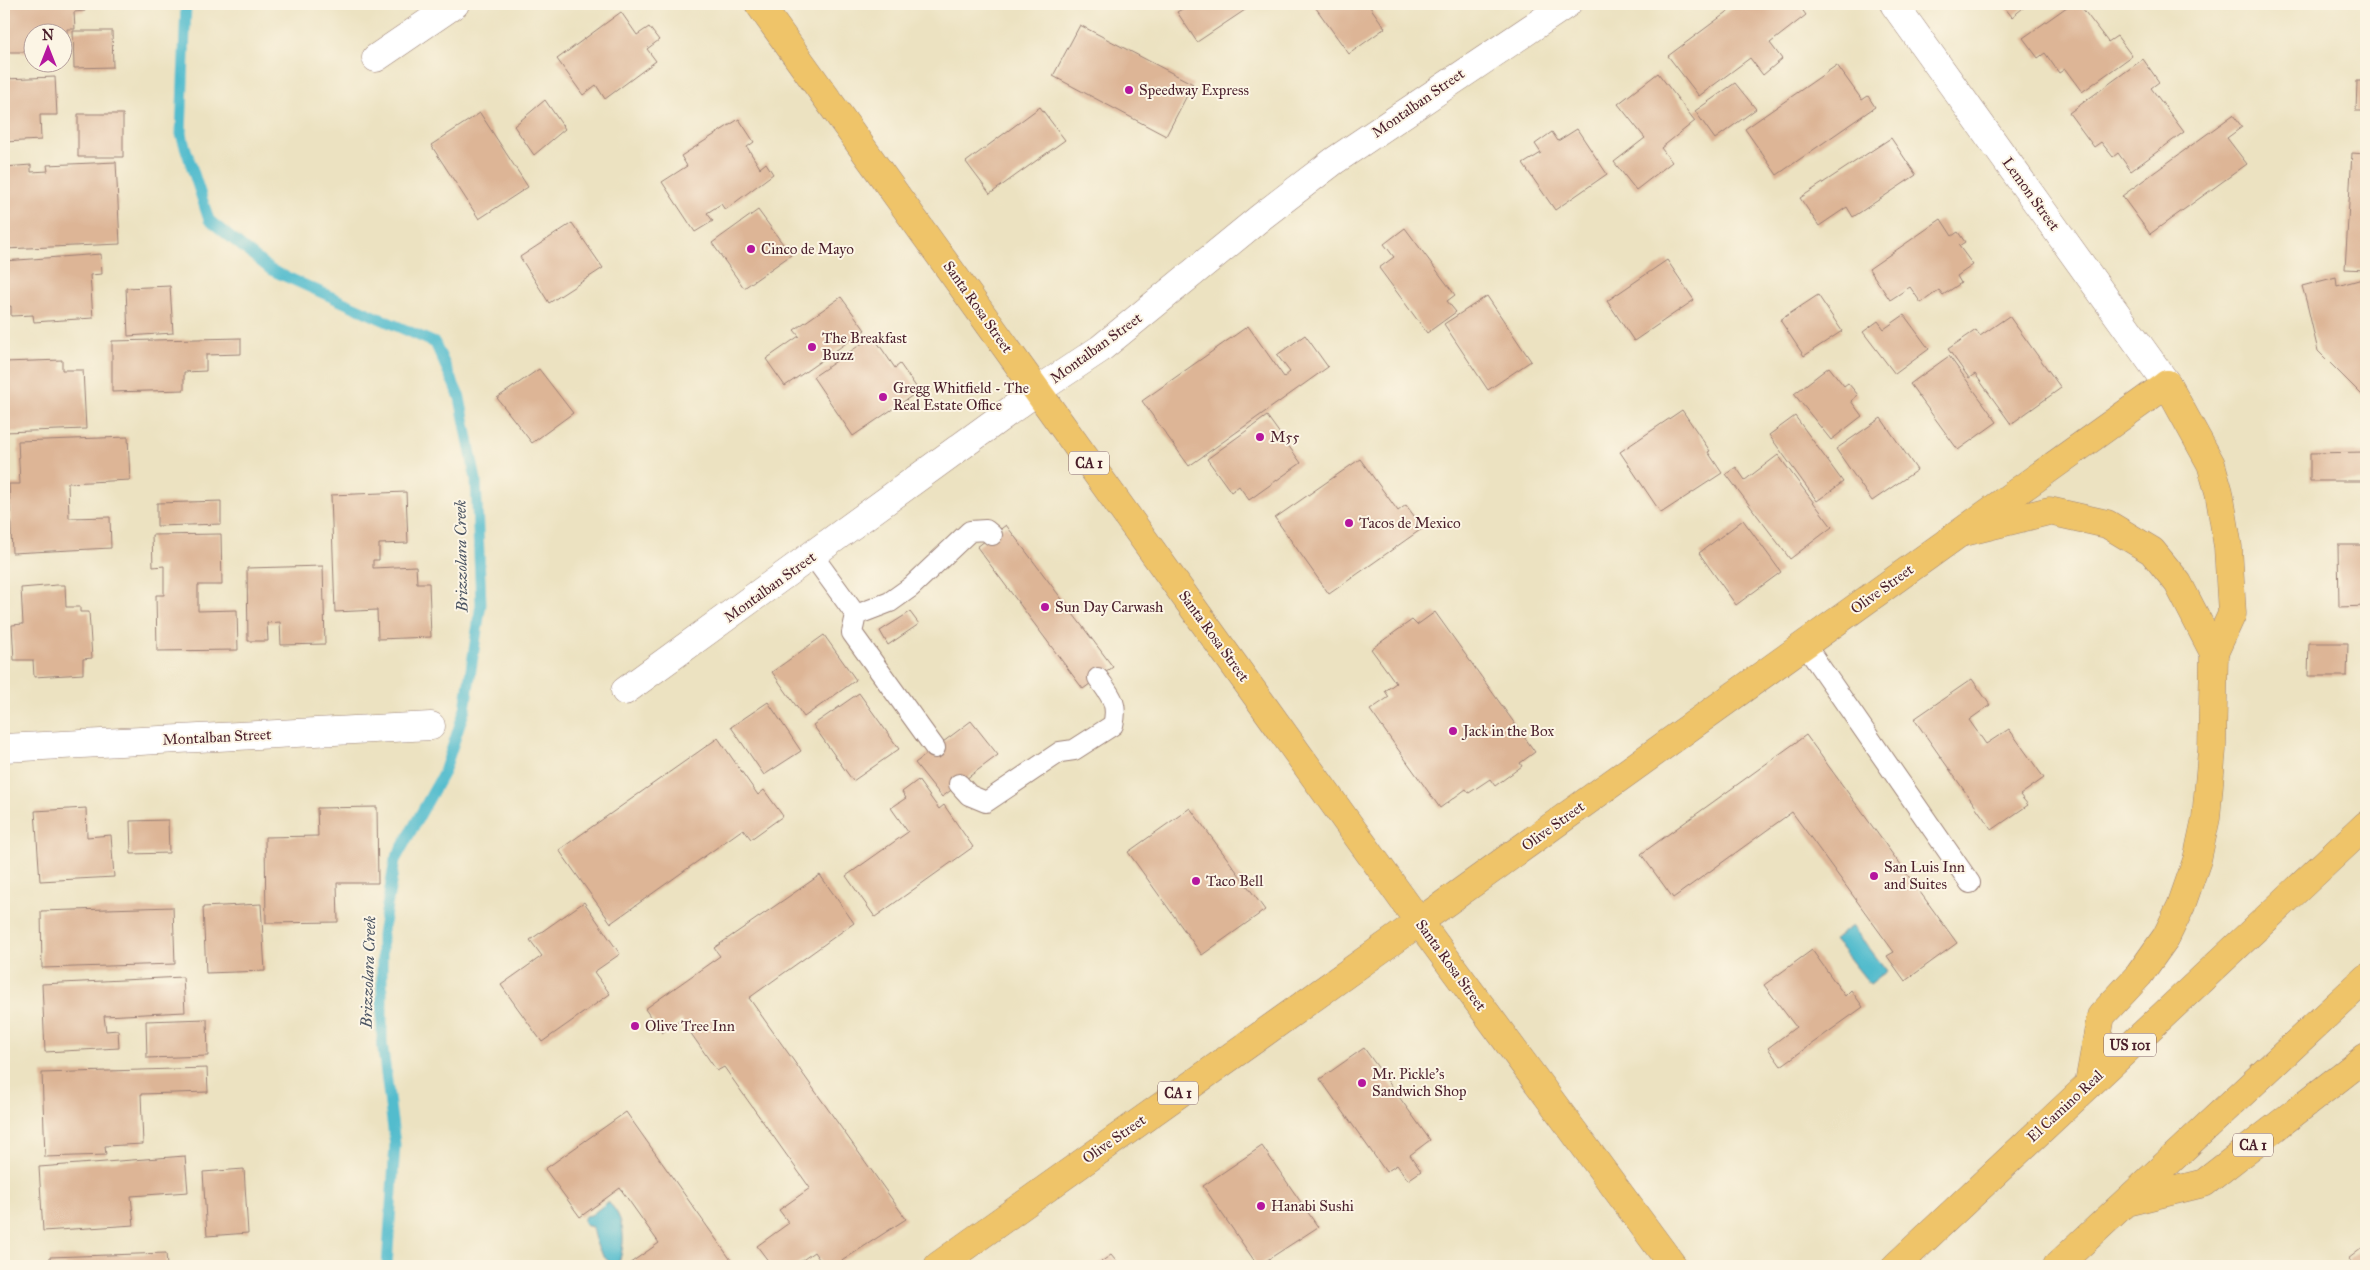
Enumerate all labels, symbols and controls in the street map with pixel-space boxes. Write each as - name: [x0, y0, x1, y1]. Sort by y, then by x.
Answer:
- north arrow: [22, 22, 72, 72]
- text: N: [42, 27, 54, 44]
- street label: Montalban Street: [1368, 64, 1468, 142]
- place label: Speedway Express: [1139, 81, 1249, 99]
- marker: Speedway Express: [1123, 84, 1135, 96]
- street label: Lemon Street: [1998, 154, 2064, 235]
- place label: Cinco de Mayo: [761, 240, 854, 258]
- marker: Cinco de Mayo: [745, 243, 757, 255]
- street label: Santa Rosa Street: [940, 257, 1017, 357]
- street label: Montalban Street: [1047, 308, 1146, 387]
- place label: The Breakfast Buzz: [822, 329, 908, 364]
- marker: The Breakfast Buzz: [806, 341, 818, 353]
- place label: Gregg Whitfield - The Real Estate Office: [893, 379, 1029, 414]
- marker: Gregg Whitfield - The Real Estate Office: [877, 391, 889, 403]
- place label: M55: [1270, 428, 1299, 446]
- marker: M55: [1254, 431, 1266, 443]
- road number: CA 1: [1069, 452, 1109, 474]
- water label: Brizzolara Creek: [451, 500, 471, 613]
- place label: Tacos de Mexico: [1359, 514, 1461, 532]
- marker: Tacos de Mexico: [1343, 517, 1355, 529]
- street label: Montalban Street: [721, 547, 820, 626]
- street label: Olive Street: [1847, 560, 1917, 618]
- street label: Santa Rosa Street: [1175, 587, 1254, 686]
- place label: Sun Day Carwash: [1055, 598, 1164, 616]
- marker: Sun Day Carwash: [1039, 601, 1051, 613]
- place label: Jack in the Box: [1461, 722, 1555, 741]
- street label: Montalban Street: [162, 725, 273, 749]
- marker: Jack in the Box: [1447, 725, 1459, 737]
- street label: Olive Street: [1518, 797, 1588, 855]
- place label: San Luis Inn and Suites: [1884, 858, 1965, 893]
- marker: San Luis Inn and Suites: [1868, 870, 1880, 882]
- place label: Taco Bell: [1206, 872, 1264, 890]
- marker: Taco Bell: [1190, 875, 1202, 887]
- water label: Brizzolara Creek: [357, 916, 379, 1029]
- street label: Santa Rosa Street: [1412, 916, 1491, 1015]
- place label: Olive Tree Inn: [645, 1017, 735, 1035]
- marker: Olive Tree Inn: [629, 1020, 641, 1032]
- road number: US 101: [2104, 1034, 2156, 1056]
- place label: Mr. Pickle's Sandwich Shop: [1372, 1065, 1466, 1100]
- street label: El Camino Real: [2023, 1066, 2107, 1146]
- marker: Mr. Pickle's Sandwich Shop: [1356, 1077, 1368, 1089]
- road number: CA 1: [1158, 1082, 1198, 1104]
- street label: Olive Street: [1079, 1110, 1150, 1167]
- road number: CA 1: [2233, 1134, 2273, 1156]
- place label: Hanabi Sushi: [1271, 1197, 1354, 1215]
- marker: Hanabi Sushi: [1255, 1200, 1267, 1212]

